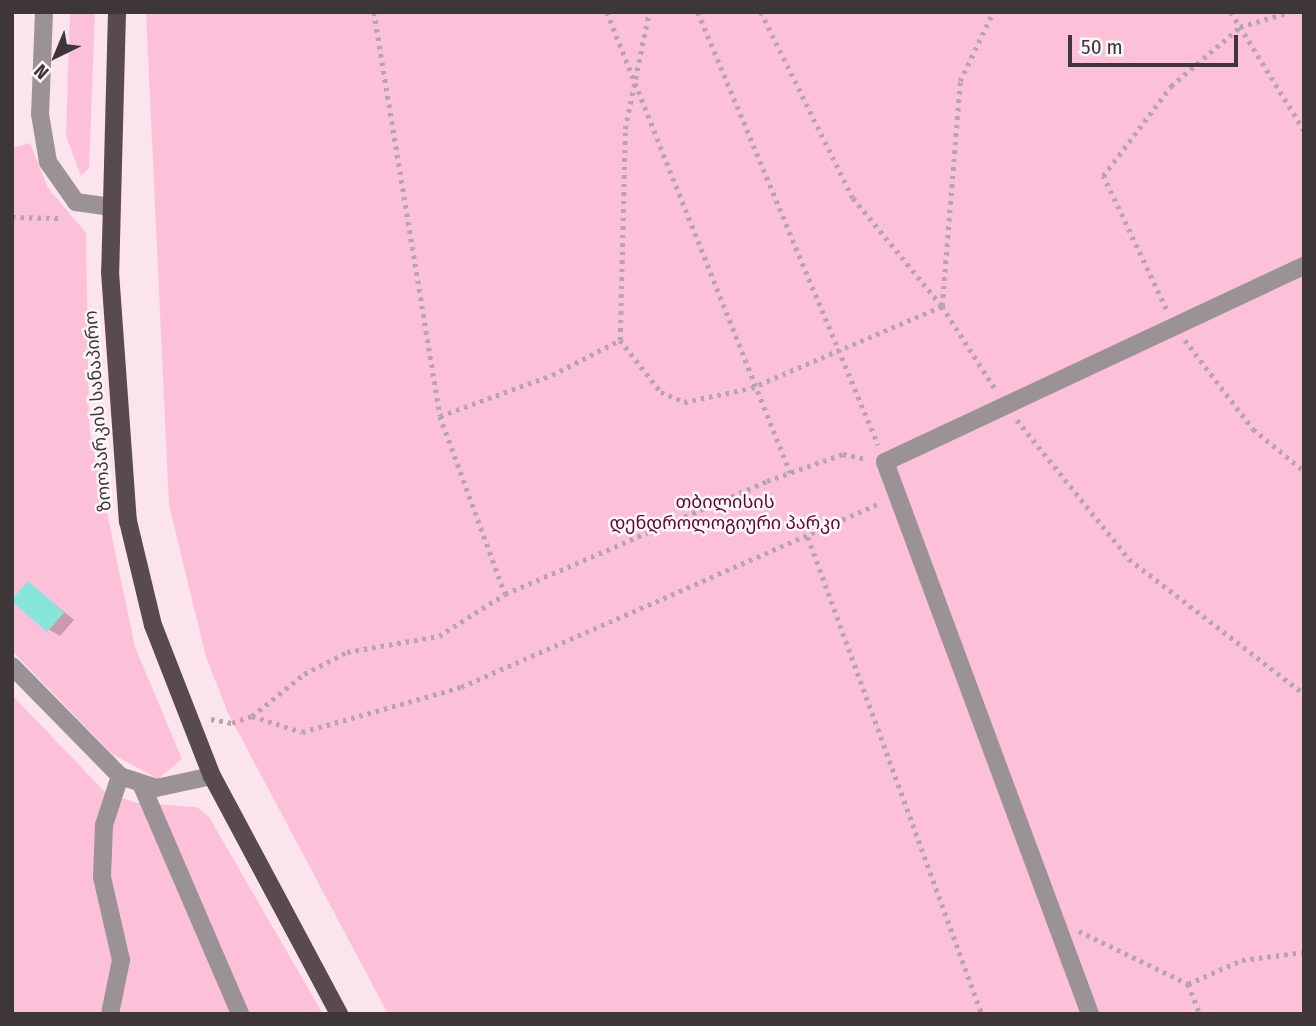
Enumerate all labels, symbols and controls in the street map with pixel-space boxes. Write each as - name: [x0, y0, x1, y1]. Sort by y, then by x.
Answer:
- north arrow: [21, 21, 91, 91]
- scale bar: [1071, 21, 1241, 65]
- text: 50 m: [1081, 34, 1123, 60]
- text: N: [29, 59, 53, 84]
- street label: ზოოპარკის სანაპირო: [80, 310, 116, 512]
- park label: თბილისის დენდროლოგიური პარკი: [609, 492, 841, 534]

